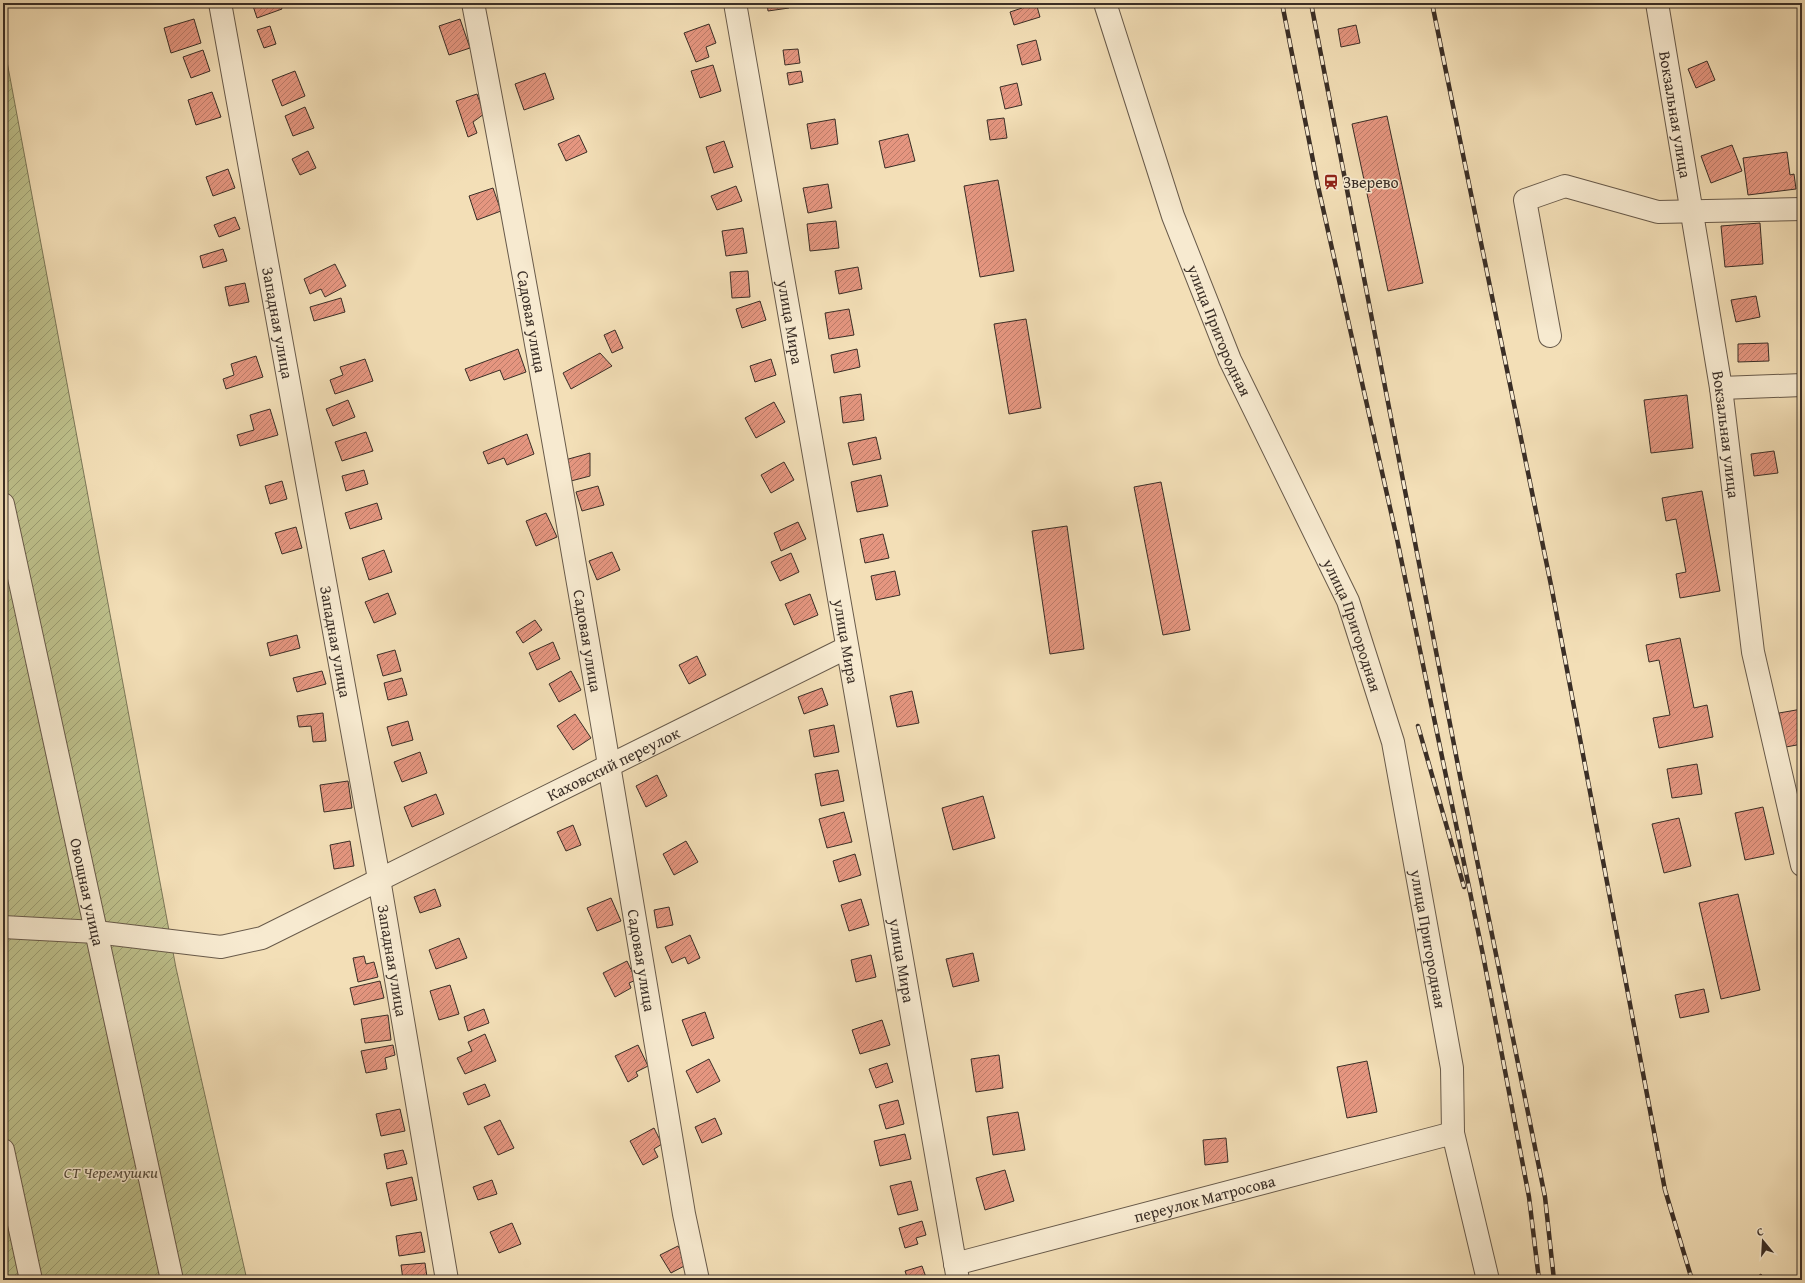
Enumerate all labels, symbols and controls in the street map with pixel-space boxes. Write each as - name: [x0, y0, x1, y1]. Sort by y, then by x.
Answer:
- street label: Вокзальная улица: [1653, 49, 1698, 180]
- place label: Зверево: [1343, 170, 1399, 194]
- station icon: Зверево: [1322, 173, 1340, 191]
- street label: улица Пригородная: [1181, 260, 1258, 400]
- street label: Западная улица: [256, 265, 300, 381]
- street label: Садовая улица: [511, 269, 553, 375]
- street label: улица Мира: [771, 277, 810, 367]
- street label: Вокзальная улица: [1706, 369, 1746, 500]
- street label: улица Пригородная: [1316, 553, 1388, 695]
- street label: Западная улица: [314, 584, 358, 700]
- street label: Садовая улица: [567, 588, 609, 694]
- street label: улица Мира: [827, 596, 866, 686]
- street label: Каховский переулок: [542, 720, 684, 807]
- street label: Овощная улица: [64, 836, 111, 948]
- street label: улица Пригородная: [1404, 867, 1453, 1010]
- street label: Западная улица: [372, 903, 414, 1019]
- street label: Садовая улица: [621, 907, 662, 1014]
- street label: улица Мира: [883, 916, 921, 1005]
- park label: СТ Черемушки: [64, 1160, 158, 1184]
- street label: переулок Матросова: [1131, 1168, 1278, 1228]
- north arrow: [1743, 1221, 1783, 1261]
- text: С: [1754, 1223, 1765, 1240]

